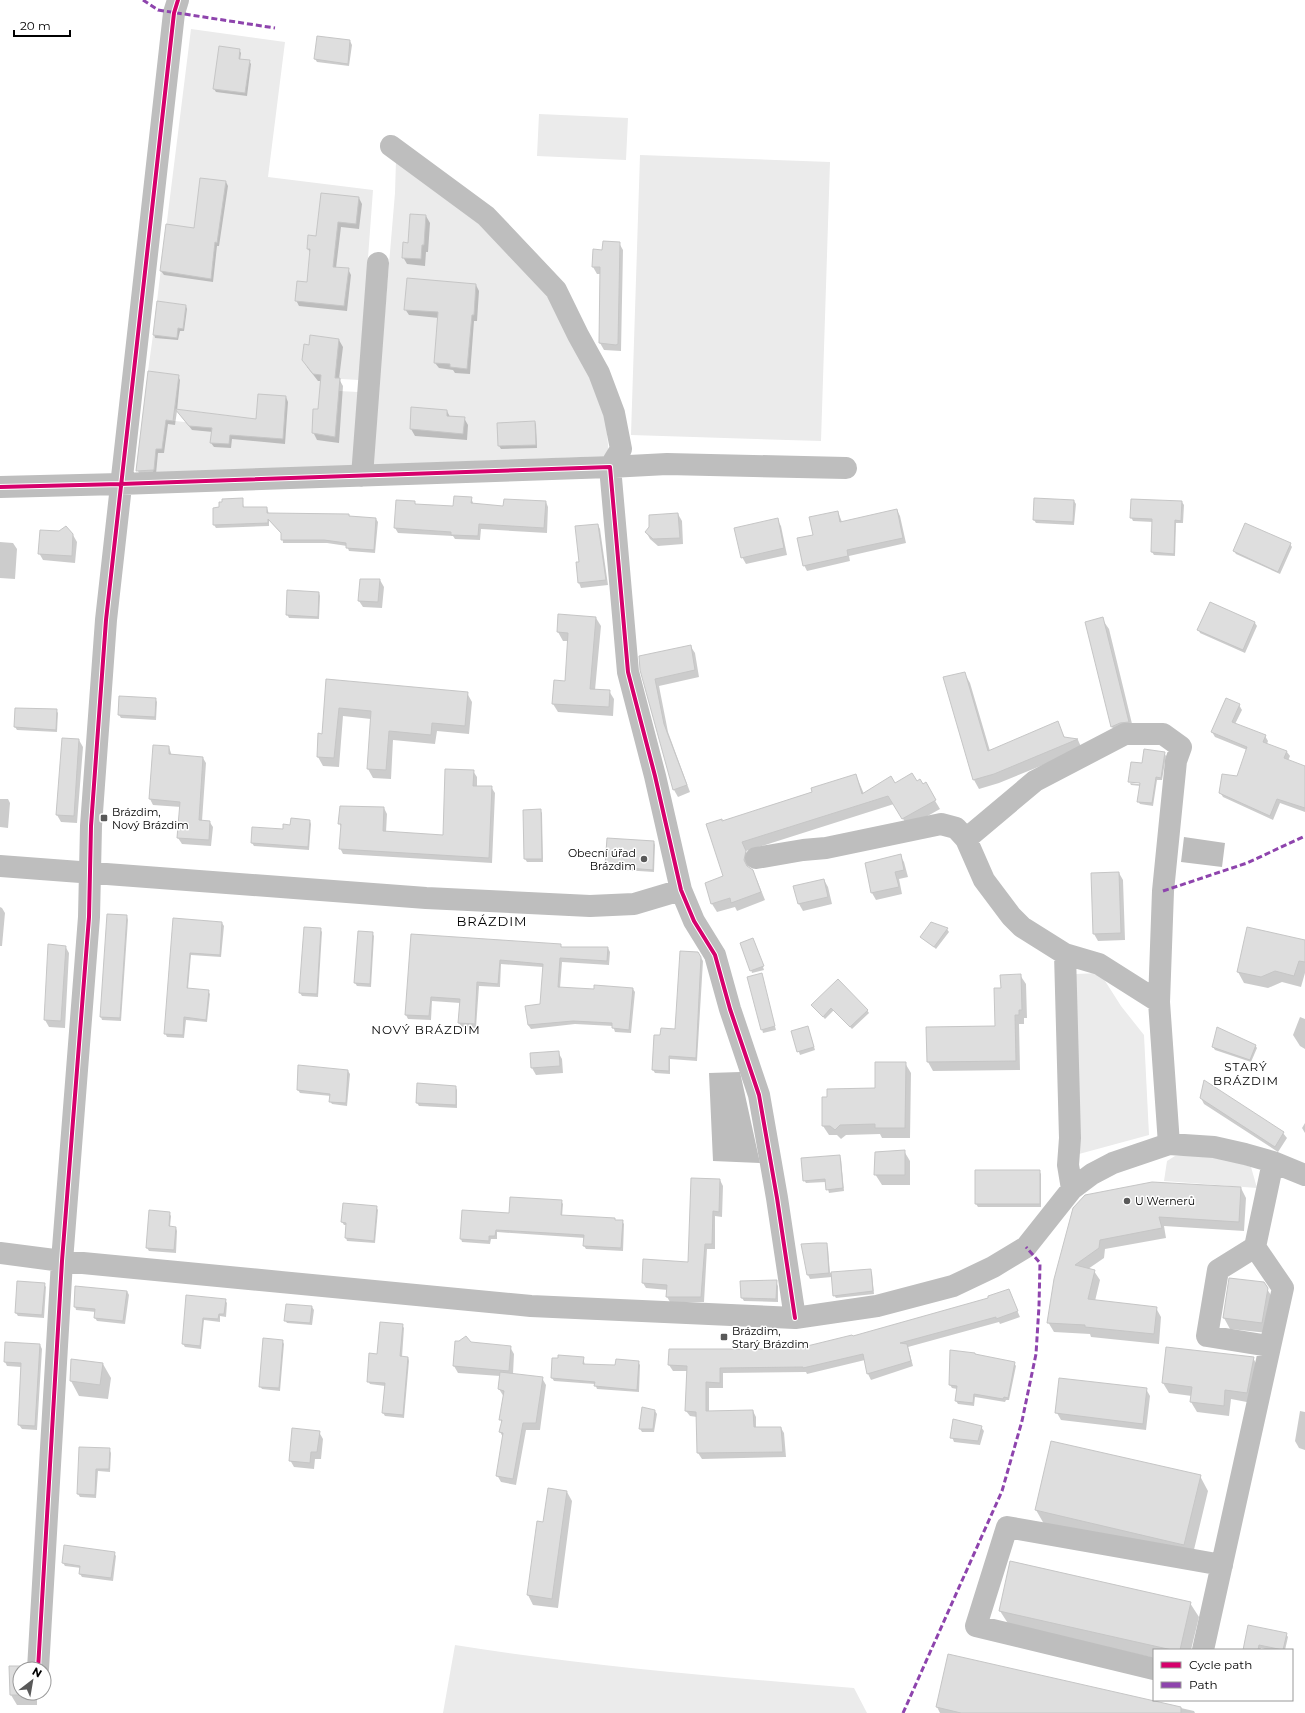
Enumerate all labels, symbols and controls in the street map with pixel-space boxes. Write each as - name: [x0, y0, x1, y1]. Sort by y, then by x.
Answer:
- scale bar: [14, 12, 70, 38]
- text: 20 m: [20, 18, 51, 33]
- place label: Brázdim, Nový Brázdim: [112, 805, 189, 832]
- marker: Brázdim, Nový Brázdim: [99, 813, 109, 823]
- place label: Obecní úřad Brázdim: [568, 846, 636, 873]
- marker: Obecní úřad Brázdim: [639, 854, 649, 864]
- district label: BRÁZDIM: [456, 913, 528, 929]
- district label: NOVÝ BRÁZDIM: [371, 1022, 481, 1037]
- district label: STARÝ BRÁZDIM: [1213, 1059, 1279, 1088]
- place label: U Wernerů: [1135, 1194, 1195, 1208]
- marker: U Wernerů: [1122, 1196, 1132, 1206]
- place label: Brázdim, Starý Brázdim: [732, 1324, 809, 1351]
- marker: Brázdim, Starý Brázdim: [719, 1332, 729, 1342]
- legend: [1153, 1649, 1293, 1701]
- text: Cycle path: [1189, 1657, 1252, 1672]
- north arrow: [12, 1661, 52, 1701]
- text: N: [30, 1664, 45, 1681]
- text: Path: [1189, 1677, 1218, 1692]

